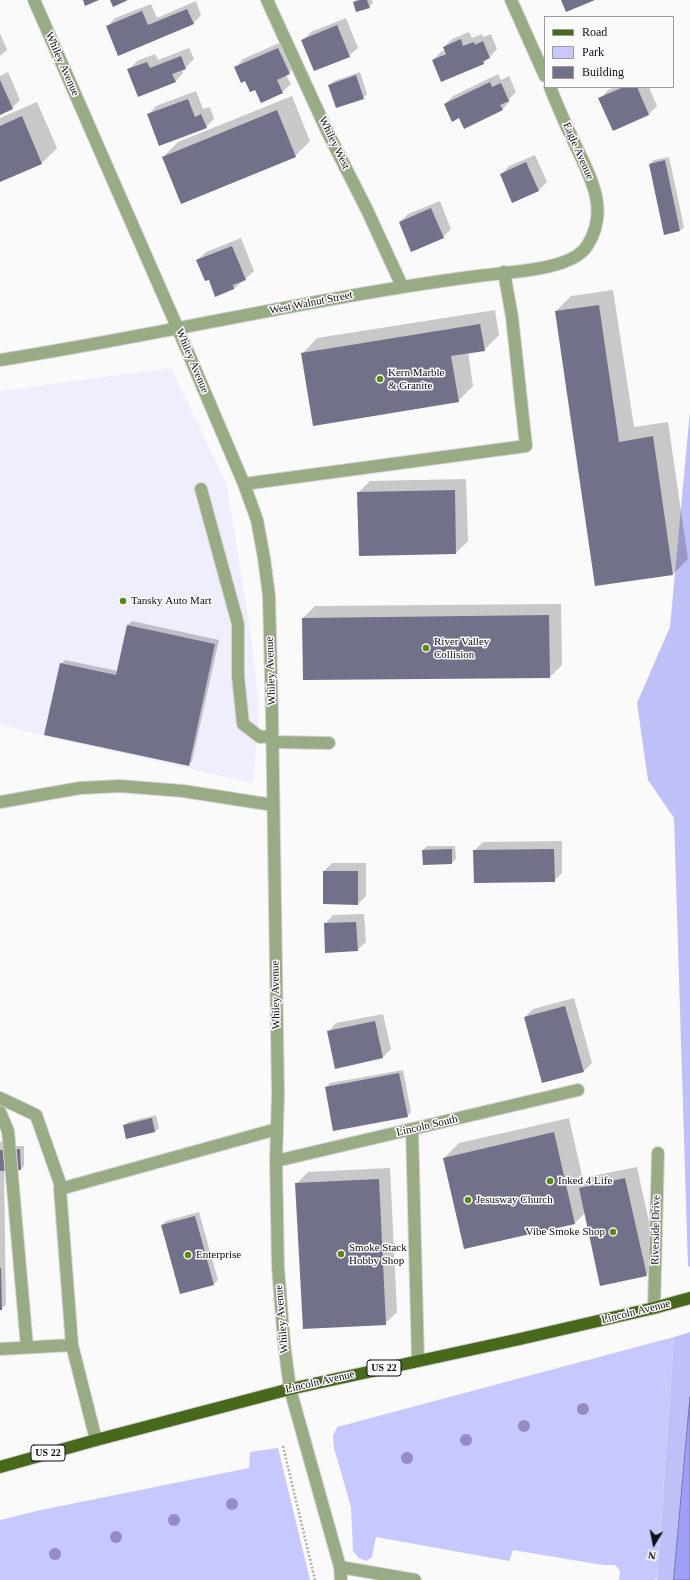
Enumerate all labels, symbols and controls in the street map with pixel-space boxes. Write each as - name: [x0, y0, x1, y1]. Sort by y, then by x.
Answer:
- legend: [544, 16, 674, 88]
- text: Road: [582, 25, 607, 39]
- street label: Whiley Avenue: [42, 30, 82, 98]
- text: Park: [582, 45, 604, 59]
- text: Building: [582, 65, 624, 79]
- street label: Whiley West: [316, 115, 352, 171]
- street label: Eagle Avenue: [560, 120, 596, 182]
- street label: West Walnut Street: [268, 288, 354, 318]
- street label: Whiley Avenue: [173, 327, 211, 395]
- place label: Kern Marble & Granite: [388, 366, 445, 392]
- marker: Kern Marble & Granite: [375, 374, 385, 384]
- place label: Tansky Auto Mart: [131, 594, 211, 608]
- marker: Tansky Auto Mart: [118, 596, 128, 606]
- place label: River Valley Collision: [434, 635, 489, 661]
- street label: Whiley Avenue: [263, 637, 279, 705]
- marker: River Valley Collision: [421, 643, 431, 653]
- street label: Whiley Avenue: [269, 961, 283, 1029]
- street label: Lincoln South: [395, 1113, 459, 1139]
- place label: Inked 4 Life: [558, 1174, 612, 1188]
- marker: Inked 4 Life: [545, 1176, 555, 1186]
- place label: Jesusway Church: [476, 1193, 553, 1207]
- marker: Jesusway Church: [463, 1195, 473, 1205]
- street label: Riverside Drive: [649, 1195, 663, 1265]
- place label: Vibe Smoke Shop: [526, 1225, 605, 1239]
- marker: Vibe Smoke Shop: [608, 1227, 618, 1237]
- place label: Smoke Stack Hobby Shop: [349, 1241, 407, 1267]
- place label: Enterprise: [196, 1248, 241, 1262]
- marker: Smoke Stack Hobby Shop: [336, 1249, 346, 1259]
- marker: Enterprise: [183, 1250, 193, 1260]
- street label: Whiley Avenue: [272, 1284, 292, 1354]
- street label: Lincoln Avenue: [600, 1297, 672, 1327]
- road number: US 22: [367, 1360, 401, 1376]
- street label: Lincoln Avenue: [284, 1368, 356, 1396]
- road number: US 22: [31, 1445, 65, 1461]
- north arrow: [634, 1524, 674, 1564]
- text: N: [647, 1549, 657, 1562]

